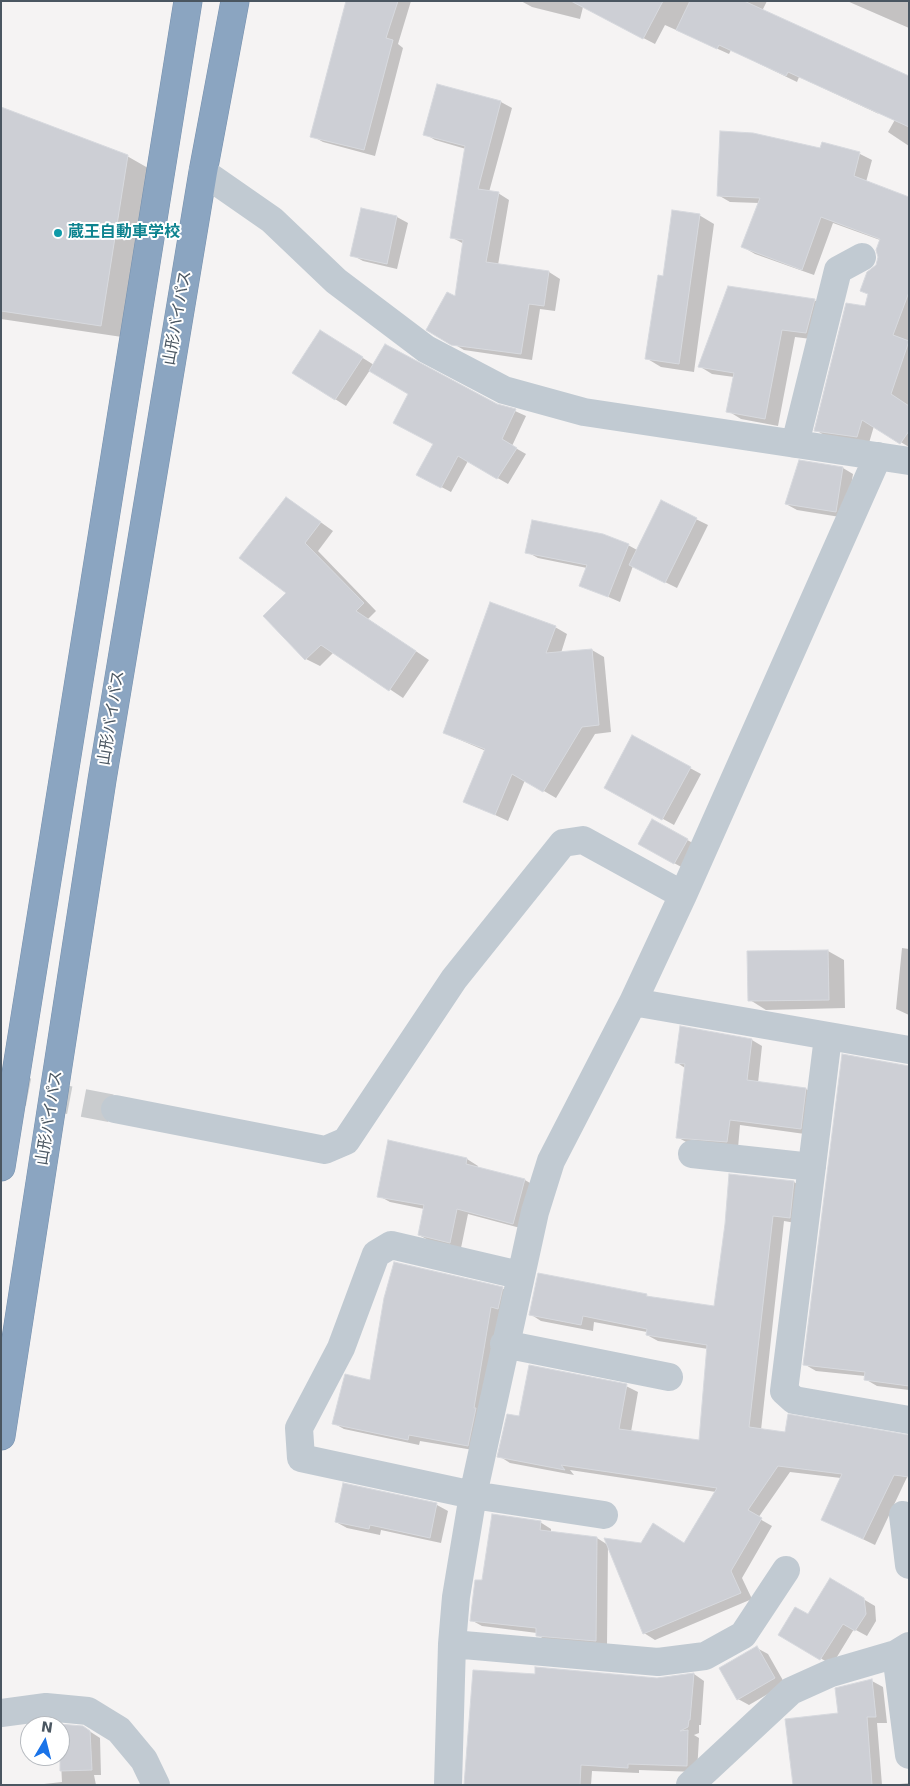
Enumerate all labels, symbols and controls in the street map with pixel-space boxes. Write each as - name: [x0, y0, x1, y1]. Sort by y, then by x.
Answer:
- place label: 蔵王自動車学校: [68, 223, 180, 243]
- marker: 蔵王自動車学校: [52, 227, 64, 239]
- street label: 山形バイパス: [160, 269, 196, 367]
- street label: 山形バイパス: [95, 669, 129, 767]
- street label: 山形バイパス: [33, 1069, 67, 1167]
- north arrow: [20, 1716, 70, 1766]
- text: N: [40, 1718, 54, 1736]

